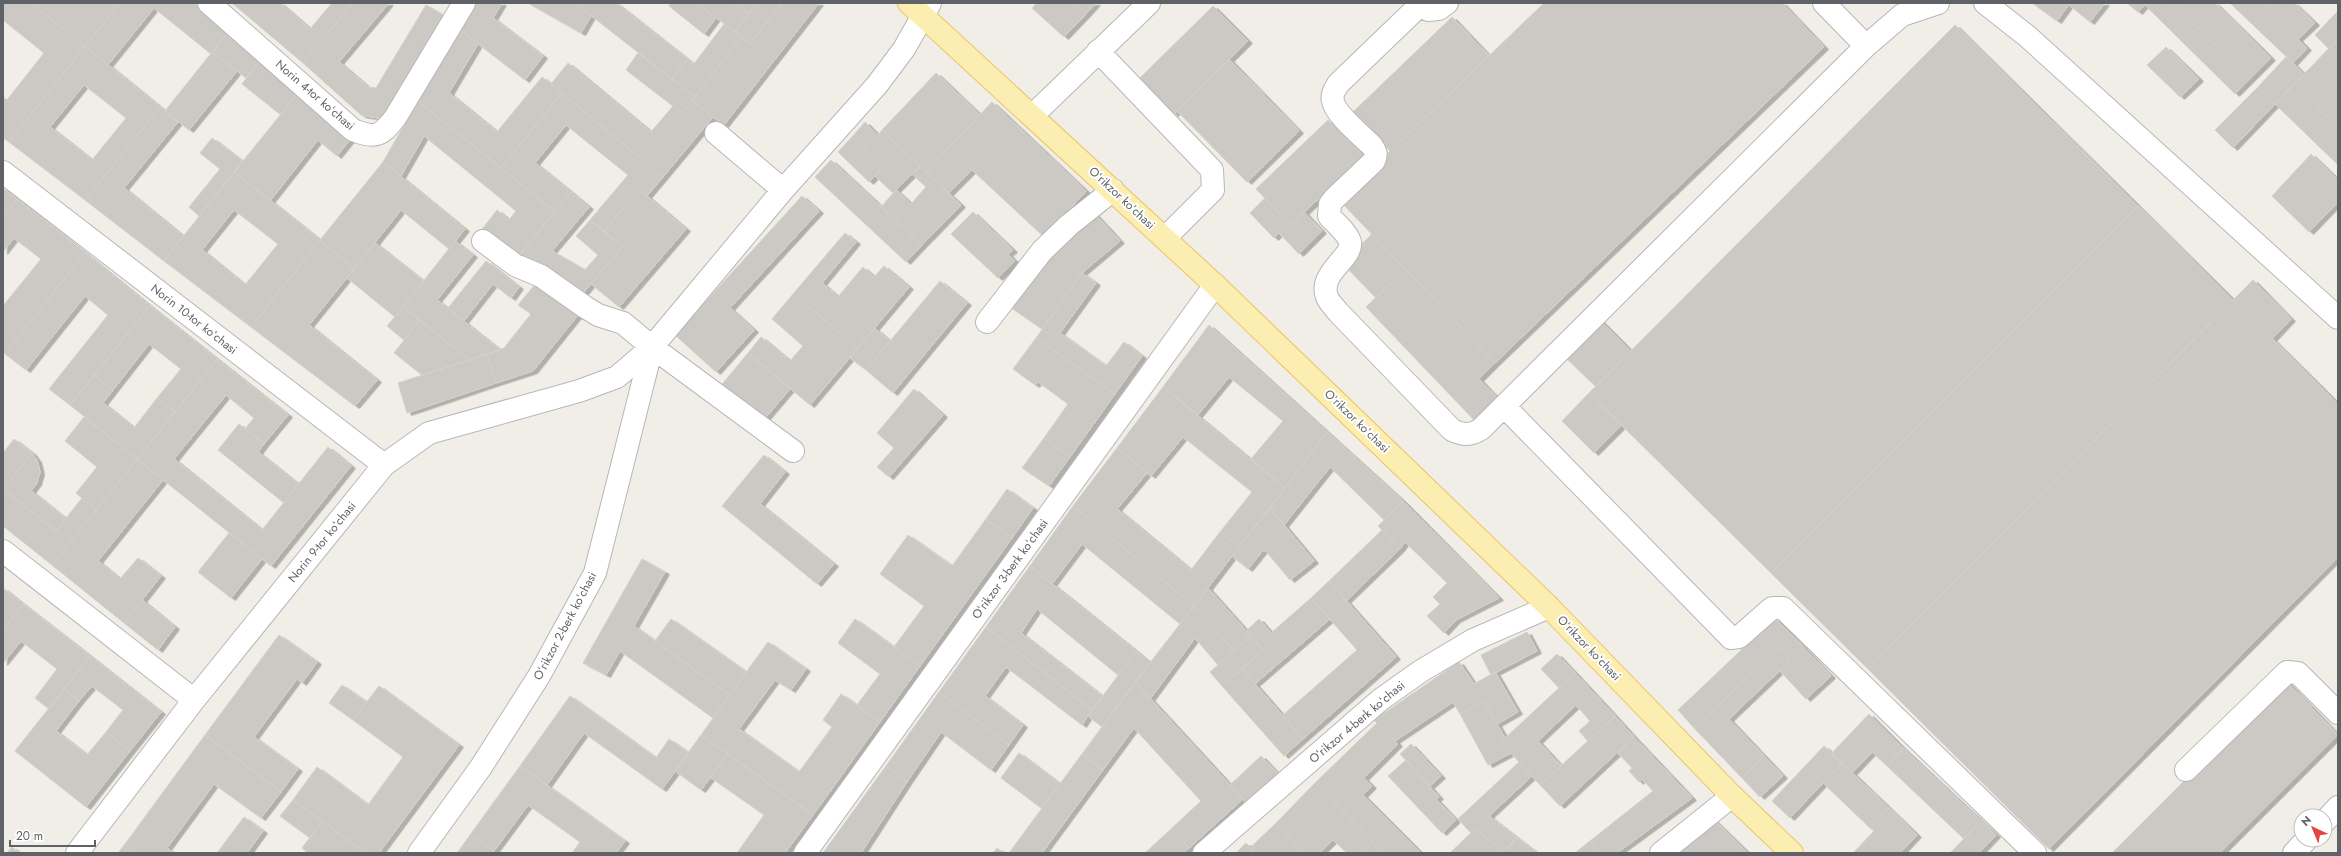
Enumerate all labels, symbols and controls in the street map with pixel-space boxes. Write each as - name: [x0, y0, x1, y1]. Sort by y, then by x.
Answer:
- street label: Norin 4-tor koʻchasi: [271, 55, 359, 135]
- street label: Oʻrikzor koʻchasi: [1085, 163, 1159, 233]
- street label: Norin 10-tor koʻchasi: [147, 279, 241, 359]
- street label: Oʻrikzor koʻchasi: [1320, 385, 1394, 457]
- street label: Norin 9-tor koʻchasi: [284, 498, 360, 586]
- street label: Oʻrikzor 3-berk koʻchasi: [968, 515, 1052, 623]
- street label: Oʻrikzor 2-berk koʻchasi: [529, 569, 601, 683]
- street label: Oʻrikzor koʻchasi: [1553, 611, 1625, 685]
- street label: Oʻrikzor 4-berk koʻchasi: [1305, 676, 1409, 768]
- north arrow: [2293, 808, 2333, 848]
- text: N: [2297, 812, 2315, 830]
- scale bar: [10, 822, 95, 848]
- text: 20 m: [16, 827, 43, 845]

